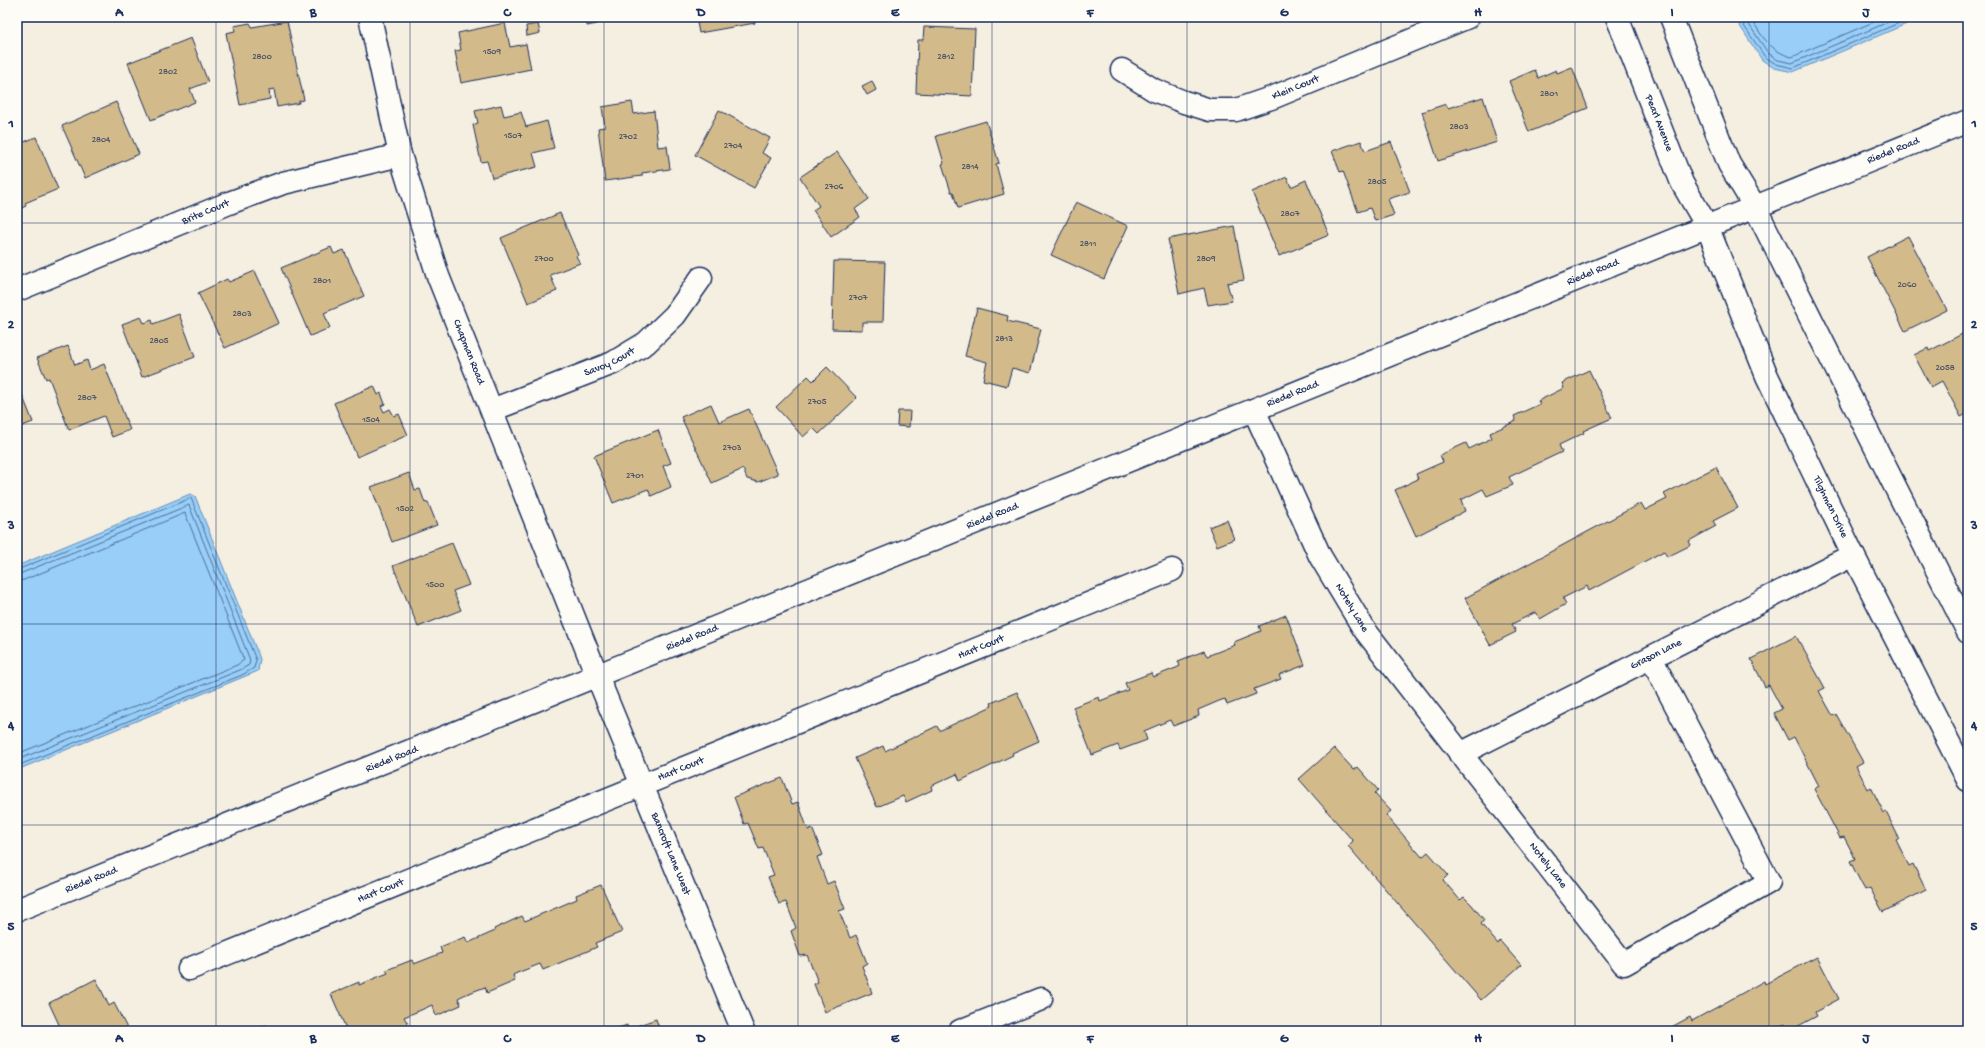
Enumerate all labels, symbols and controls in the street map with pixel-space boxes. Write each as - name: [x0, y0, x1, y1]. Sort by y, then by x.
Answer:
- text: A: [114, 6, 124, 21]
- text: B: [309, 6, 318, 21]
- text: C: [502, 6, 512, 21]
- text: D: [696, 6, 706, 21]
- text: E: [891, 6, 900, 21]
- text: F: [1086, 6, 1095, 21]
- text: G: [1280, 6, 1289, 21]
- text: H: [1474, 6, 1482, 21]
- text: I: [1670, 6, 1674, 21]
- text: J: [1862, 6, 1871, 21]
- house number: 1509: [482, 47, 501, 58]
- house number: 2800: [252, 52, 272, 63]
- house number: 2812: [937, 52, 955, 63]
- house number: 2802: [159, 67, 178, 78]
- street label: Klein Court: [1271, 72, 1322, 103]
- house number: 2801: [1540, 89, 1558, 100]
- street label: Pearl Avenue: [1642, 92, 1675, 154]
- text: 1: [7, 117, 14, 132]
- text: 1: [1970, 117, 1977, 132]
- house number: 2803: [1449, 122, 1469, 133]
- house number: 1507: [503, 131, 522, 142]
- house number: 2702: [619, 132, 638, 143]
- house number: 2804: [92, 135, 111, 146]
- street label: Riedel Road: [1866, 135, 1923, 167]
- house number: 2704: [724, 141, 743, 152]
- house number: 2814: [961, 162, 979, 173]
- house number: 2805: [1367, 177, 1387, 188]
- house number: 2706: [825, 182, 844, 193]
- street label: Brite Court: [179, 197, 233, 228]
- house number: 2807: [1280, 209, 1300, 220]
- house number: 2811: [1080, 239, 1097, 250]
- house number: 2700: [534, 254, 554, 265]
- house number: 2809: [1197, 254, 1216, 265]
- street label: Riedel Road: [1565, 256, 1622, 288]
- house number: 2801: [313, 276, 331, 287]
- house number: 2060: [1897, 280, 1917, 291]
- house number: 2707: [849, 293, 868, 304]
- house number: 2803: [232, 309, 252, 320]
- text: 2: [8, 318, 15, 333]
- street label: Chapman Road: [450, 318, 487, 388]
- text: 2: [1971, 318, 1978, 333]
- house number: 2813: [995, 334, 1013, 345]
- house number: 2805: [149, 336, 169, 347]
- street label: Savoy Court: [583, 344, 639, 380]
- house number: 2058: [1935, 363, 1955, 374]
- street label: Riedel Road: [1265, 378, 1322, 410]
- house number: 2807: [77, 393, 97, 404]
- house number: 2705: [808, 397, 827, 408]
- house number: 1504: [361, 415, 381, 426]
- house number: 2703: [723, 443, 742, 454]
- house number: 2701: [626, 471, 644, 482]
- street label: Tilghman Drive: [1810, 473, 1850, 540]
- street label: Riedel Road: [965, 500, 1022, 532]
- house number: 1502: [395, 504, 415, 515]
- text: 3: [7, 519, 15, 534]
- text: 3: [1970, 519, 1978, 534]
- house number: 1500: [425, 580, 444, 591]
- street label: Notely Lane: [1332, 582, 1371, 635]
- street label: Riedel Road: [665, 622, 721, 654]
- street label: Hart Court: [956, 632, 1007, 662]
- street label: Grason Lane: [1629, 637, 1684, 673]
- text: 4: [7, 719, 15, 734]
- text: 4: [1970, 719, 1978, 734]
- street label: Riedel Road: [364, 743, 421, 775]
- street label: Hart Court: [656, 754, 707, 784]
- street label: Bancroft Lane West: [648, 810, 693, 898]
- street label: Notely Lane: [1526, 840, 1569, 891]
- street label: Riedel Road: [63, 864, 120, 896]
- street label: Hart Court: [356, 876, 407, 906]
- text: 5: [8, 920, 15, 935]
- text: 5: [1971, 920, 1978, 935]
- text: A: [114, 1032, 124, 1047]
- text: B: [309, 1032, 318, 1047]
- text: C: [502, 1032, 512, 1047]
- text: D: [696, 1032, 706, 1047]
- text: E: [891, 1032, 900, 1047]
- text: F: [1086, 1032, 1095, 1047]
- text: G: [1280, 1032, 1289, 1047]
- text: H: [1474, 1032, 1482, 1047]
- text: I: [1670, 1032, 1674, 1047]
- text: J: [1862, 1032, 1871, 1047]

